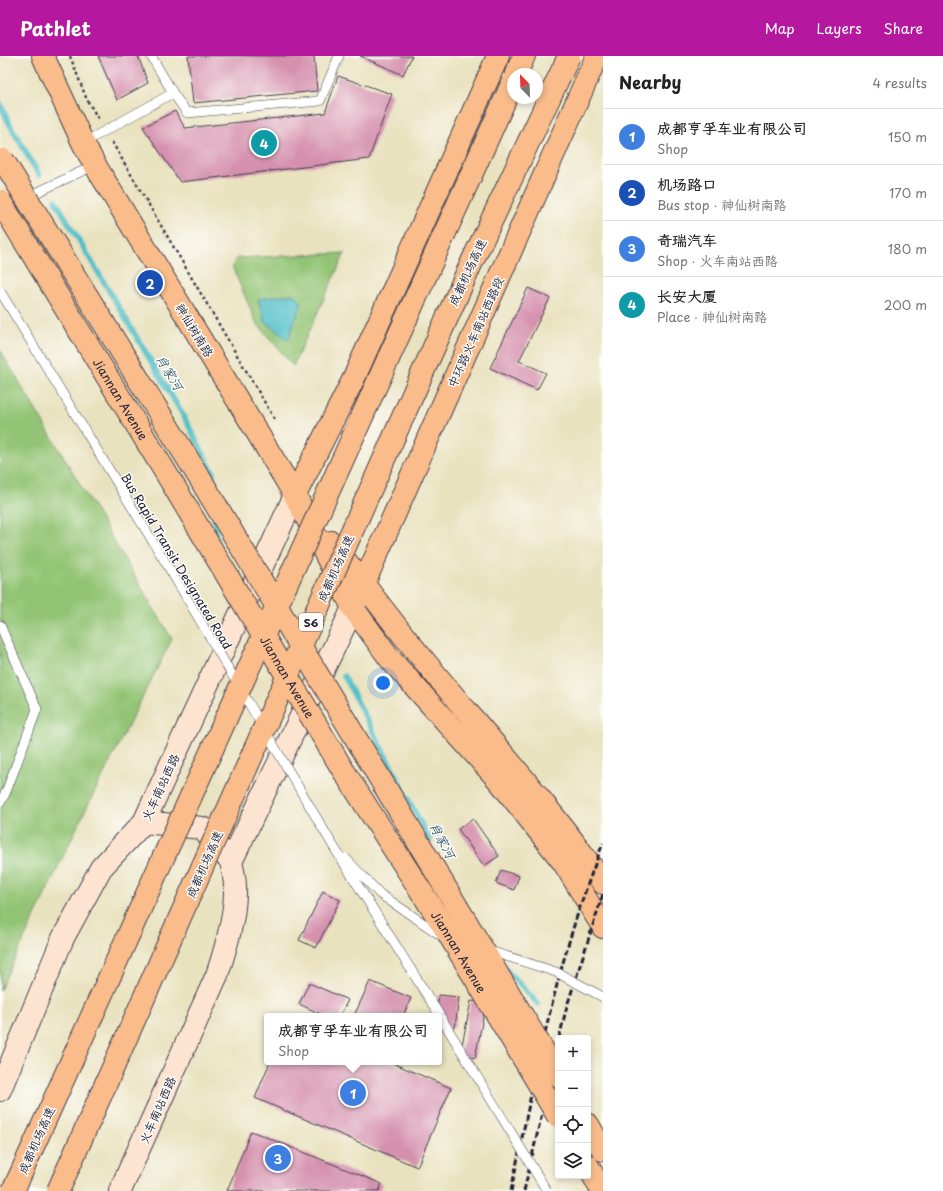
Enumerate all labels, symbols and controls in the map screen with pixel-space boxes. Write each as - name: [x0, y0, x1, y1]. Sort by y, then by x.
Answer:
- text: Pathlet: [20, 14, 91, 42]
- text: Map: [765, 18, 795, 39]
- text: Layers: [817, 18, 862, 39]
- text: Share: [884, 18, 923, 39]
- north arrow: [507, 68, 543, 104]
- text: Nearby: [619, 69, 681, 95]
- text: 4 results: [873, 73, 927, 92]
- text: 成都亨孚车业有限公司: [657, 116, 807, 139]
- text: 1: [629, 127, 635, 146]
- text: 150 m: [888, 127, 927, 146]
- pin: 4: [251, 128, 277, 158]
- text: Shop: [657, 139, 688, 158]
- text: 机场路口: [657, 172, 717, 195]
- text: 2: [627, 183, 637, 202]
- text: 170 m: [889, 183, 927, 202]
- text: Bus stop · 神仙树南路: [657, 195, 787, 214]
- text: 奇瑞汽车: [657, 228, 717, 251]
- street label: 成都机场高速: [444, 236, 490, 308]
- text: 3: [628, 239, 636, 258]
- text: 180 m: [888, 239, 927, 258]
- text: Shop · 火车南站西路: [657, 251, 778, 270]
- pin: 2: [137, 268, 163, 298]
- street label: 中环路火车南站西路段: [442, 274, 508, 390]
- text: 长安大厦: [657, 284, 717, 307]
- text: 4: [628, 295, 636, 314]
- text: 200 m: [884, 295, 927, 314]
- street label: 神仙树南路: [172, 300, 218, 360]
- text: Place · 神仙树南路: [657, 307, 767, 326]
- water label: 肖家河: [152, 350, 189, 395]
- street label: Jiannan Avenue: [89, 355, 153, 444]
- street label: Bus Rapid Transit Designated Road: [117, 470, 237, 652]
- street label: 成都机场高速: [312, 531, 358, 605]
- road number: S6: [299, 613, 323, 631]
- street label: Jiannan Avenue: [256, 632, 319, 722]
- your location: [373, 673, 393, 693]
- street label: 火车南站西路: [137, 751, 183, 823]
- water label: 肖家河: [425, 818, 461, 863]
- street label: 成都机场高速: [181, 827, 227, 901]
- street label: Jiannan Avenue: [427, 907, 491, 997]
- popup: [264, 1013, 442, 1065]
- text: 成都亨孚车业有限公司: [278, 1018, 428, 1041]
- map controls: [555, 1035, 591, 1179]
- button: +: [555, 1035, 591, 1071]
- text: Shop: [278, 1041, 309, 1060]
- button: −: [555, 1071, 591, 1107]
- street label: 火车南站西路: [134, 1073, 180, 1147]
- pin: 1: [340, 1078, 366, 1108]
- street label: 成都机场高速: [13, 1103, 59, 1177]
- button: locate: [555, 1107, 591, 1143]
- pin: 3: [265, 1143, 291, 1173]
- button: layers: [555, 1143, 591, 1179]

